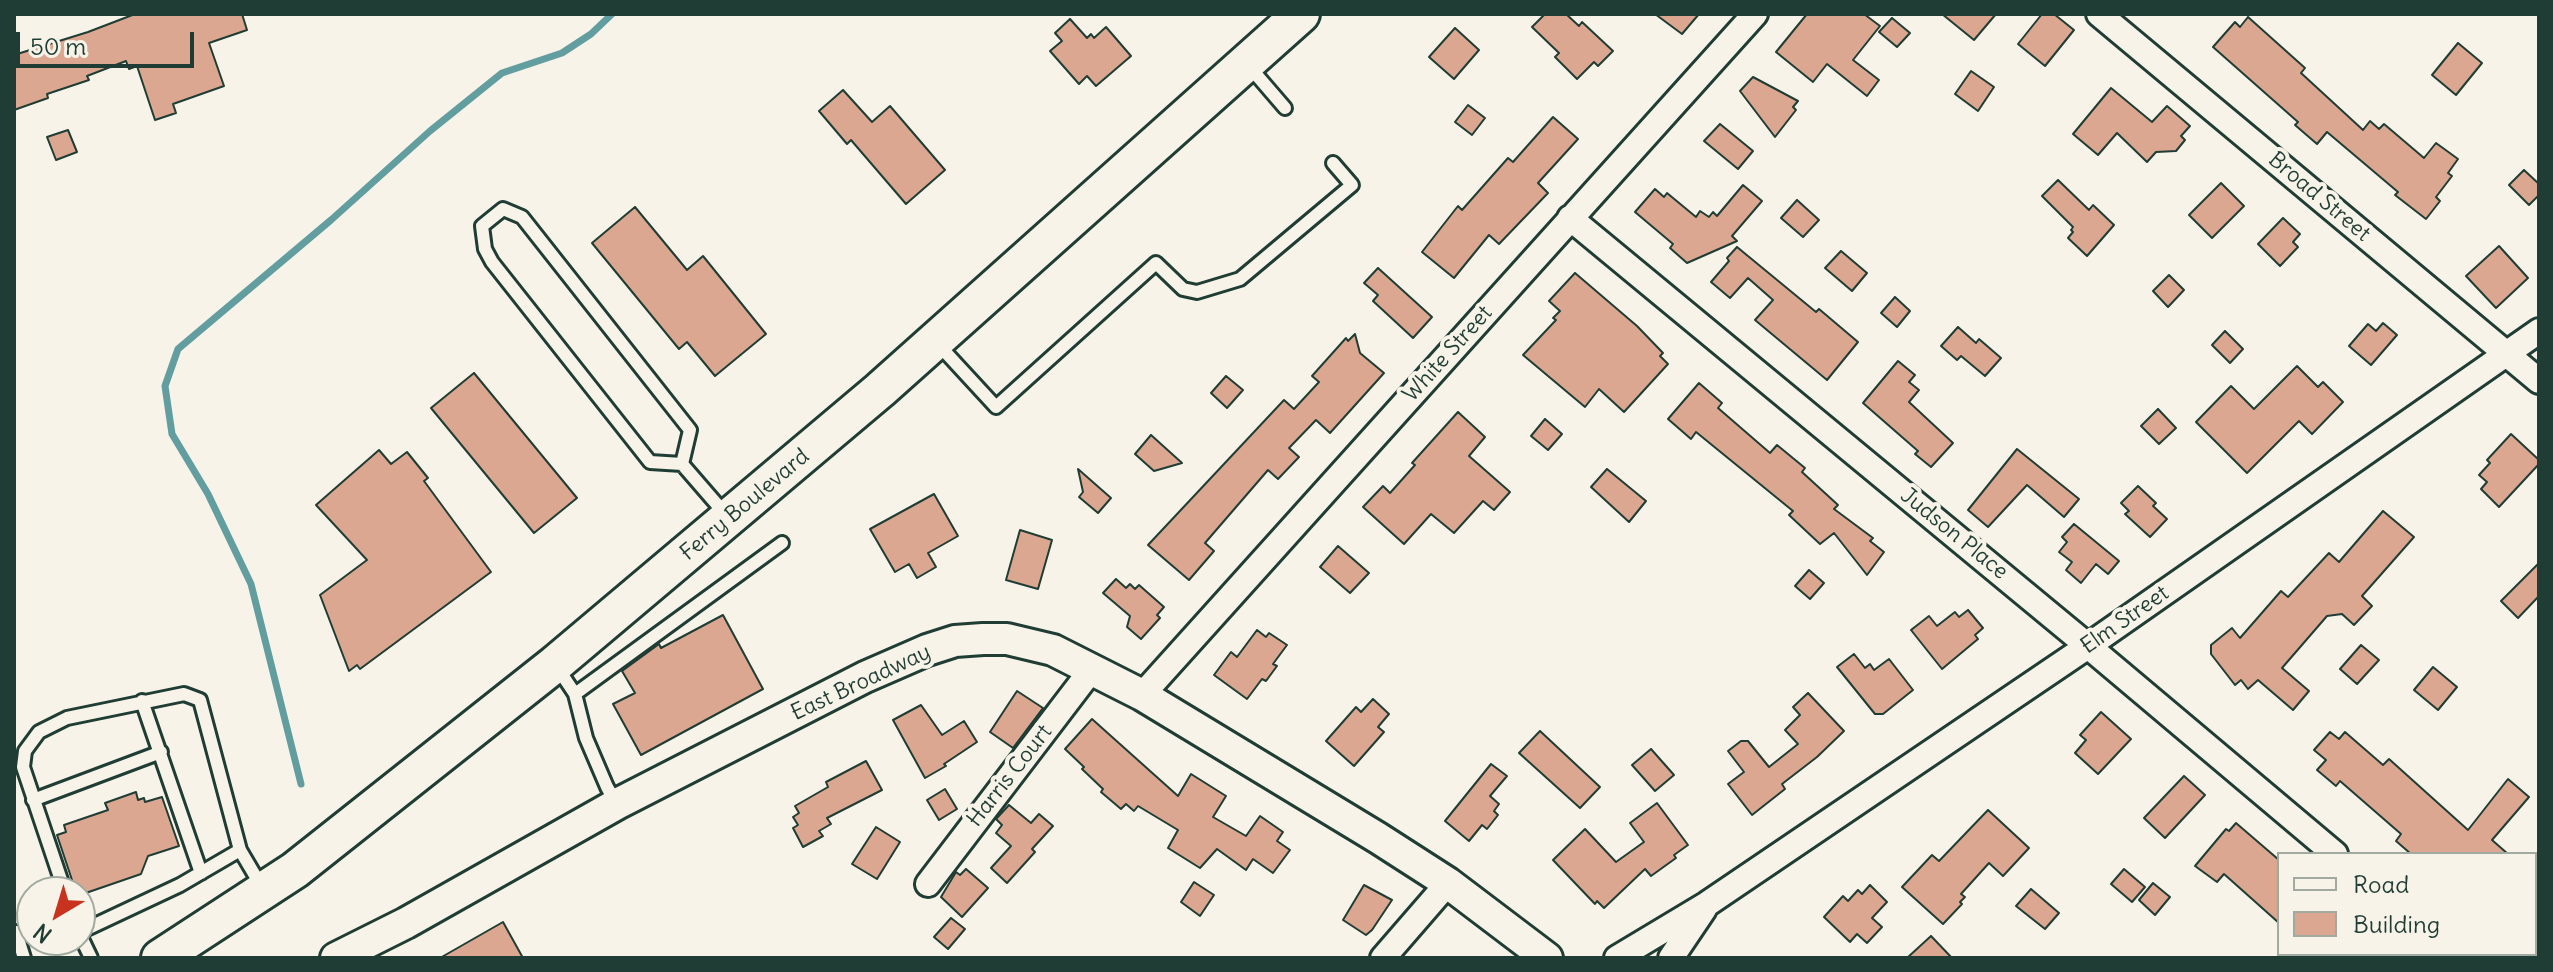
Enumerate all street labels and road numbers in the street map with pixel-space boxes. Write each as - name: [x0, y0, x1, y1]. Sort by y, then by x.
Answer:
- street label: Broad Street: [2263, 147, 2375, 247]
- street label: White Street: [1398, 300, 1498, 408]
- street label: Ferry Boulevard: [675, 443, 815, 567]
- street label: Judson Place: [1895, 483, 2013, 585]
- street label: Elm Street: [2076, 580, 2174, 660]
- street label: East Broadway: [787, 639, 935, 727]
- street label: Harris Court: [962, 720, 1058, 832]

